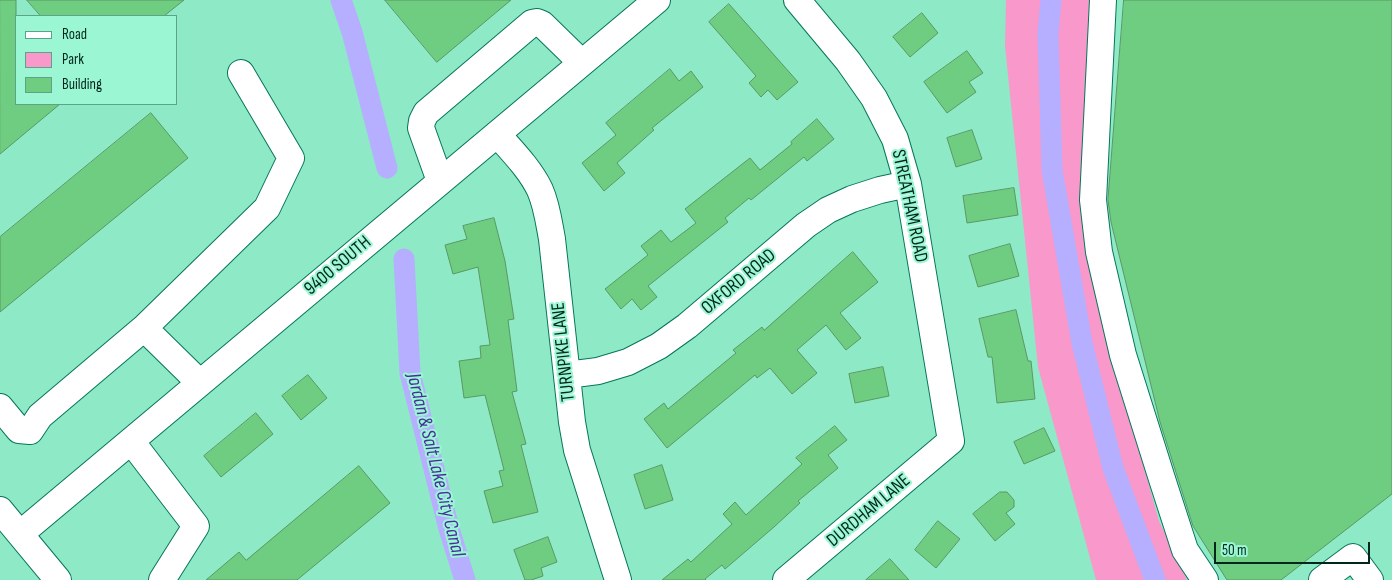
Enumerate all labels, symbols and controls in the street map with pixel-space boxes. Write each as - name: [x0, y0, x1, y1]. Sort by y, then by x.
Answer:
- legend: [15, 15, 178, 105]
- text: Road: [62, 25, 87, 44]
- text: Park: [62, 50, 84, 69]
- text: Building: [62, 75, 102, 94]
- street label: STREATHAM ROAD: [886, 148, 932, 264]
- street label: 9400 SOUTH: [300, 231, 376, 301]
- street label: OXFORD ROAD: [697, 244, 781, 320]
- street label: TURNPIKE LANE: [547, 301, 581, 403]
- water label: Jordan & Salt Lake City Canal: [401, 371, 469, 559]
- street label: DURDHAM LANE: [823, 470, 915, 552]
- scale bar: [1217, 532, 1373, 564]
- text: 50 m: [1222, 541, 1247, 560]

